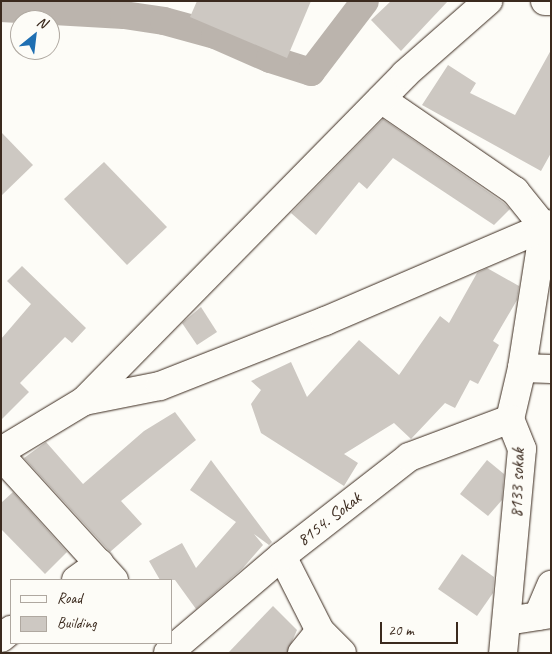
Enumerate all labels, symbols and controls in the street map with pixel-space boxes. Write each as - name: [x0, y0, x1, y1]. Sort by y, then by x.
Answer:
- north arrow: [10, 10, 60, 60]
- text: N: [34, 13, 50, 32]
- street label: 8133 sokak: [505, 448, 529, 518]
- street label: 8154. Sokak: [293, 487, 365, 551]
- legend: [10, 579, 172, 644]
- text: Road: [57, 589, 82, 608]
- scale bar: [382, 612, 460, 644]
- text: Building: [57, 614, 96, 633]
- text: 20 m: [388, 621, 414, 640]

